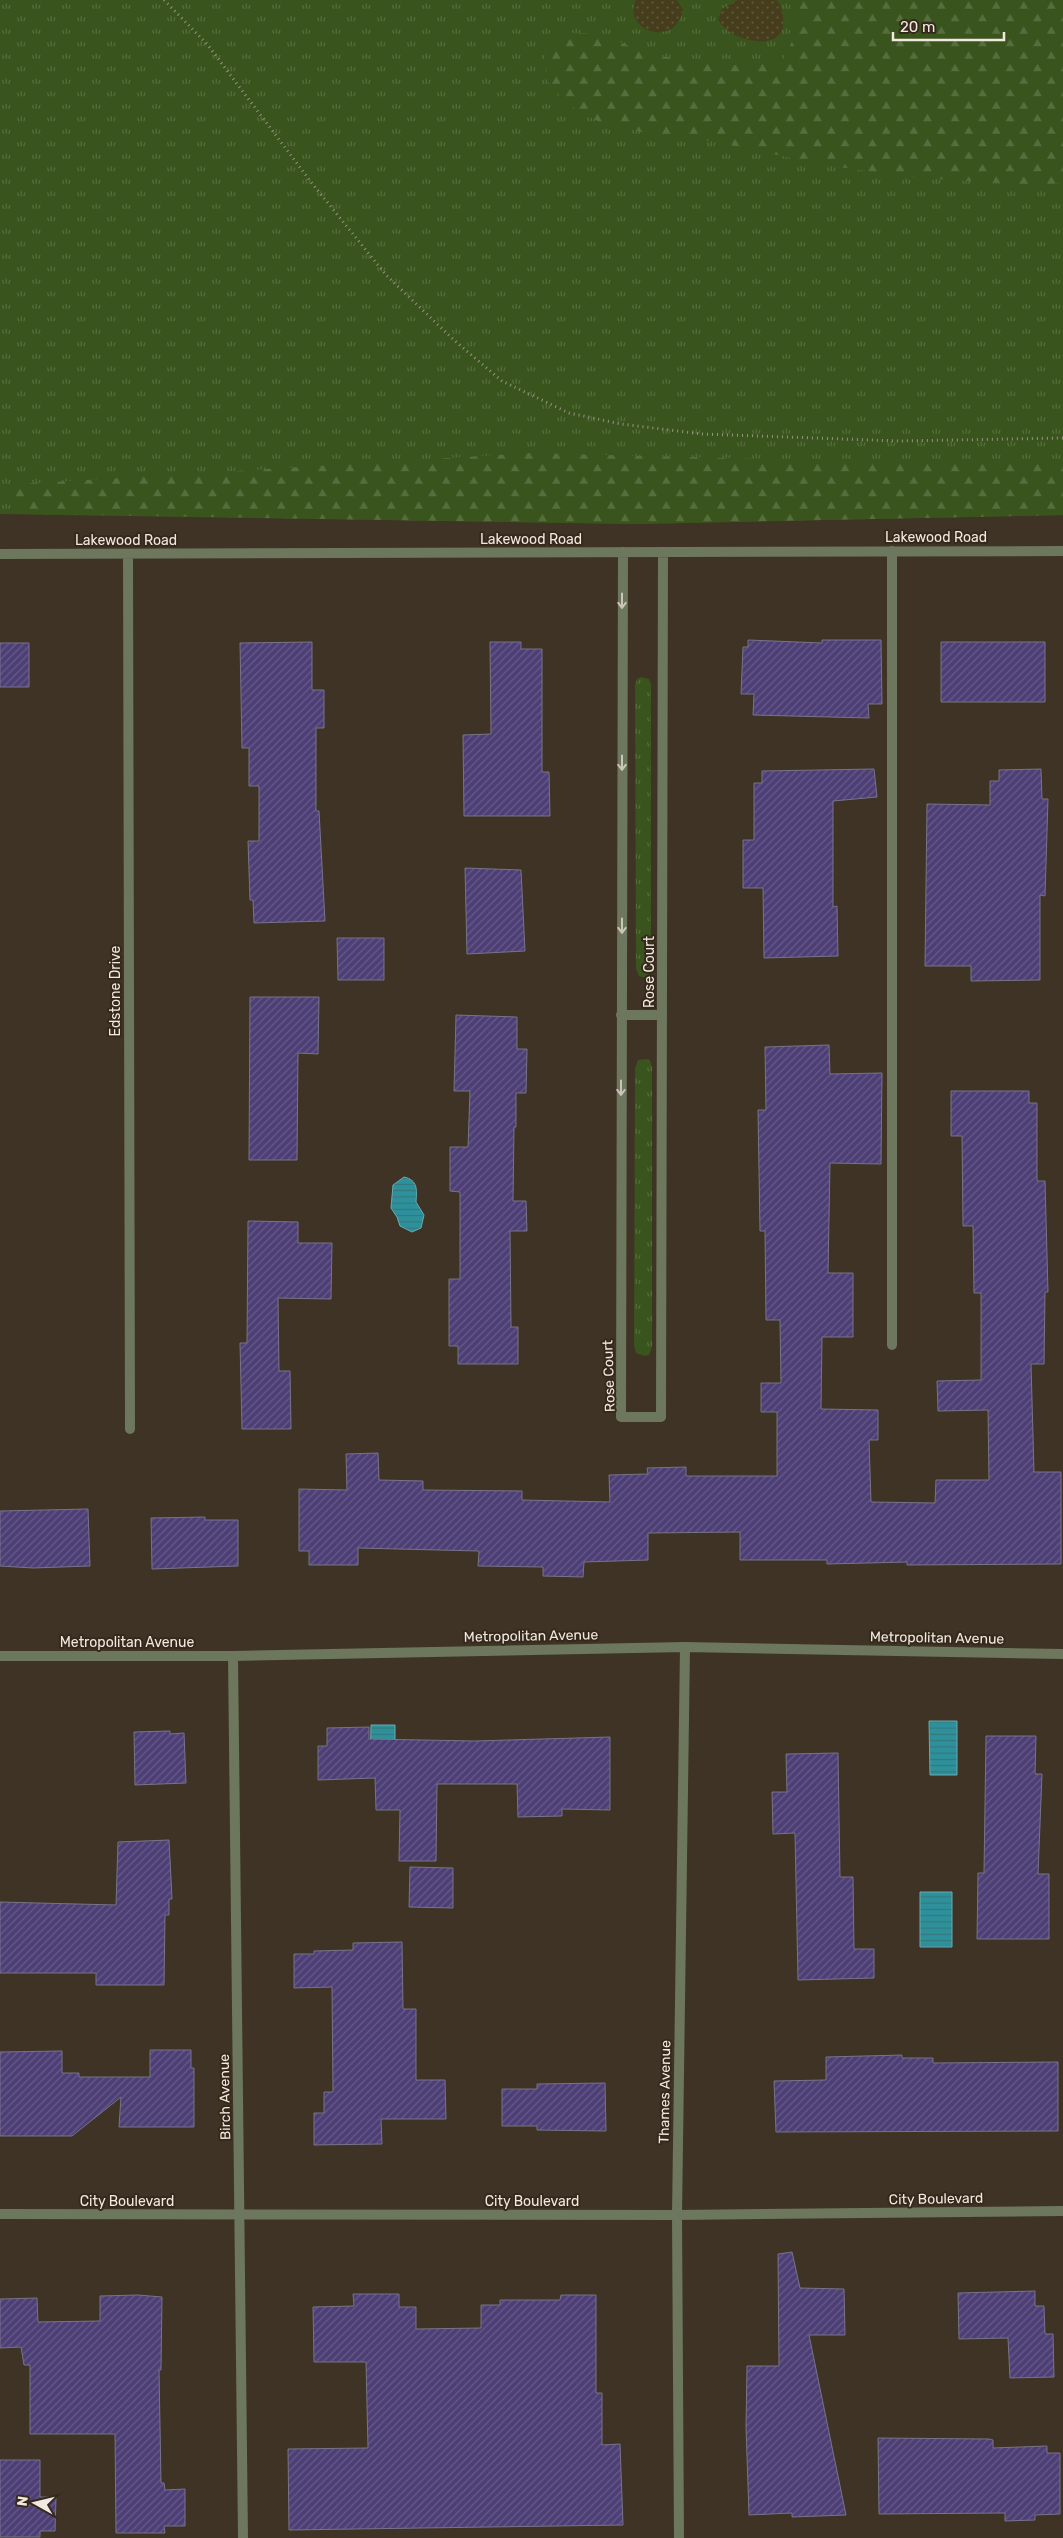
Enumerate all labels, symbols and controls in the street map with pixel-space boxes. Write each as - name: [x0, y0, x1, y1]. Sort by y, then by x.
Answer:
- scale bar: [893, 10, 1004, 42]
- text: 20 m: [900, 18, 935, 36]
- street label: Lakewood Road: [885, 529, 987, 546]
- street label: Lakewood Road: [480, 531, 582, 548]
- street label: Lakewood Road: [75, 532, 177, 549]
- one-way arrow: [618, 593, 627, 609]
- one-way arrow: [617, 755, 627, 771]
- one-way arrow: [617, 918, 627, 934]
- street label: Rose Court: [641, 935, 658, 1008]
- street label: Edstone Drive: [107, 945, 124, 1036]
- one-way arrow: [616, 1080, 626, 1096]
- street label: Rose Court: [599, 1339, 619, 1412]
- street label: Metropolitan Avenue: [464, 1626, 599, 1646]
- street label: Metropolitan Avenue: [870, 1628, 1005, 1648]
- street label: Metropolitan Avenue: [60, 1634, 194, 1651]
- street label: Thames Avenue: [656, 2040, 674, 2144]
- street label: Birch Avenue: [216, 2054, 234, 2140]
- street label: City Boulevard: [889, 2190, 983, 2208]
- street label: City Boulevard: [80, 2193, 174, 2210]
- street label: City Boulevard: [485, 2193, 579, 2210]
- north arrow: [10, 2478, 60, 2528]
- text: N: [14, 2495, 32, 2507]

